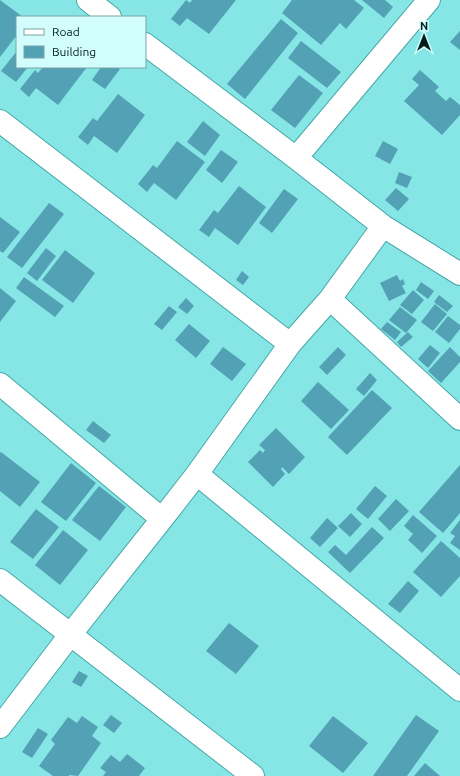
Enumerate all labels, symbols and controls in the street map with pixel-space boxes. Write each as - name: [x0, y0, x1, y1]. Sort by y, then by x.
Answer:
- legend: [16, 16, 146, 68]
- north arrow: [404, 16, 444, 56]
- text: N: [420, 20, 428, 32]
- text: Road: [52, 25, 80, 38]
- text: Building: [52, 45, 96, 58]

